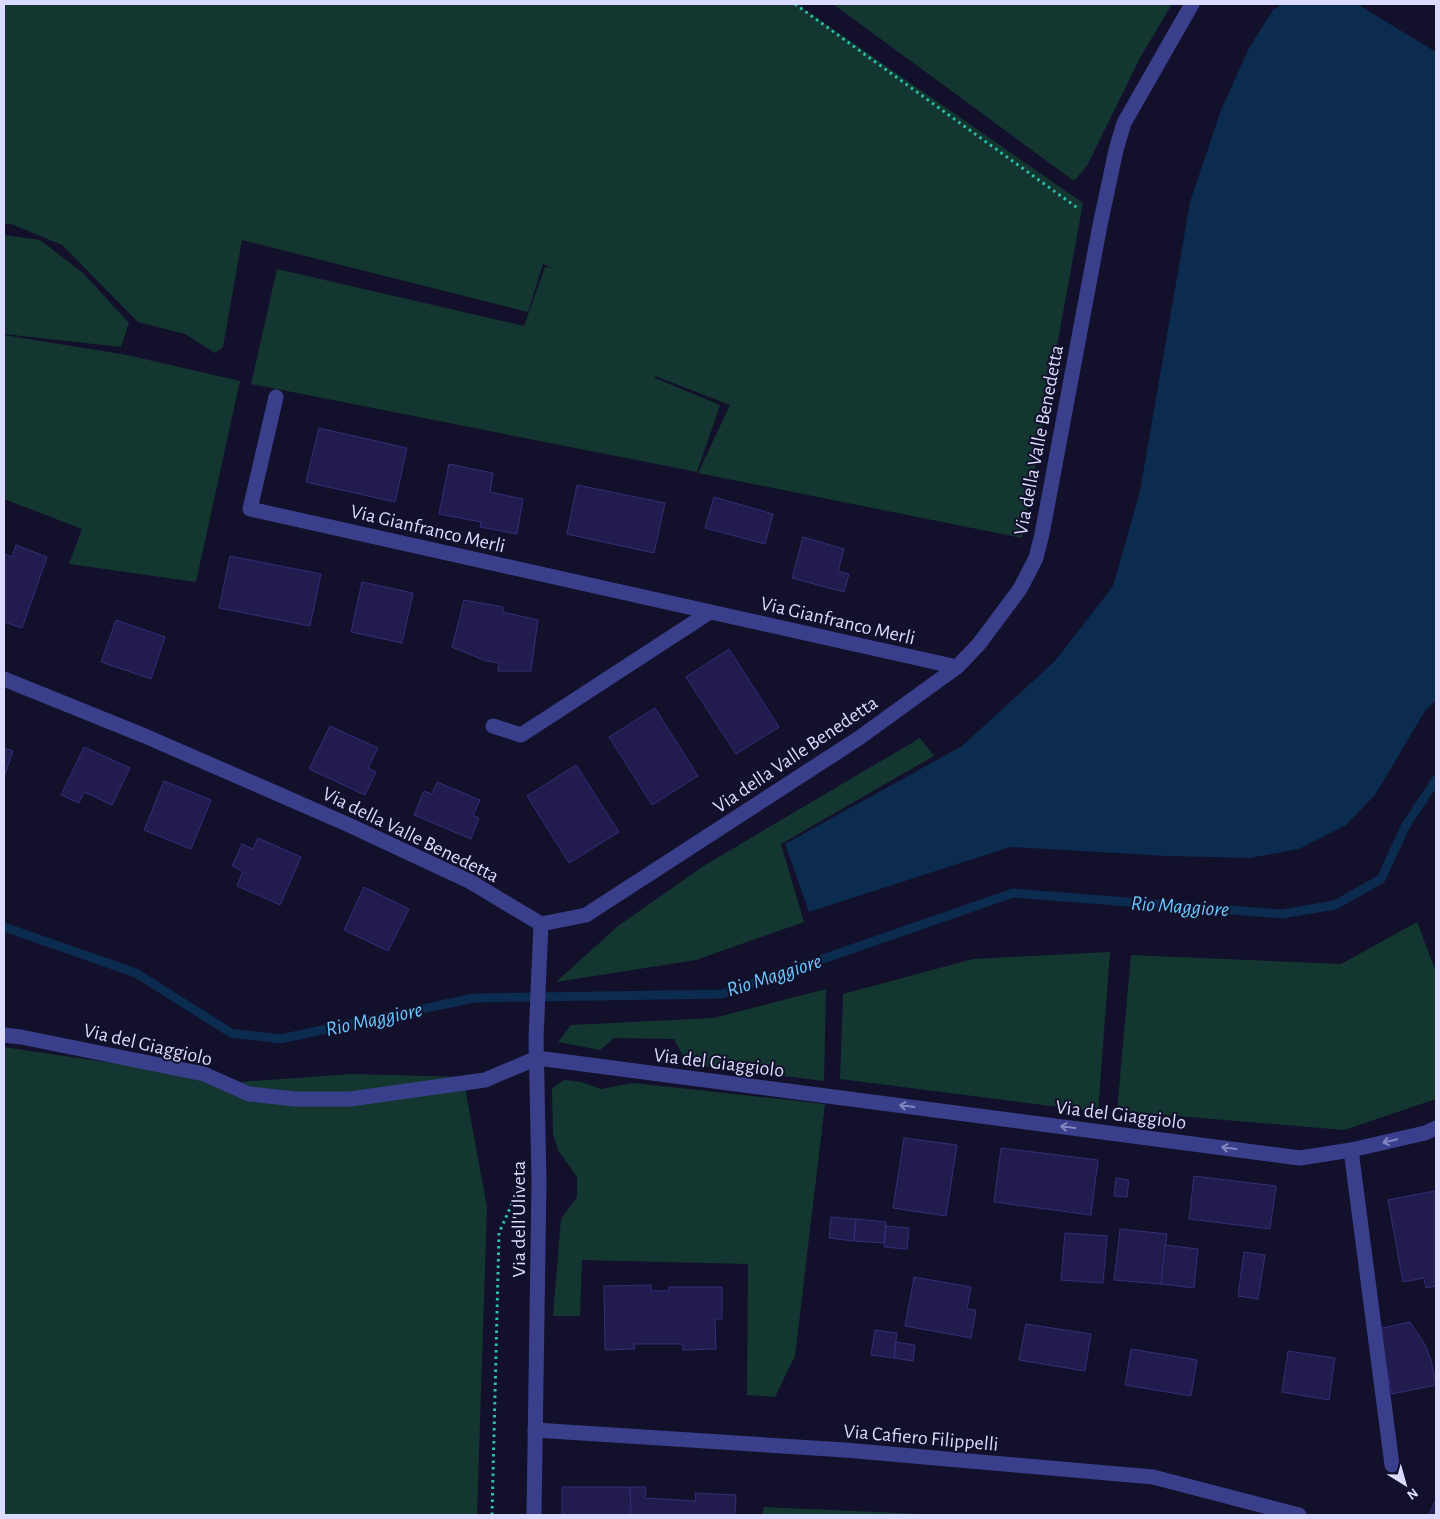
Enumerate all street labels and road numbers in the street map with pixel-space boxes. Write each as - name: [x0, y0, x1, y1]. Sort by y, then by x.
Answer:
- street label: Via della Valle Benedetta: [1011, 343, 1067, 537]
- street label: Via Gianfranco Merli: [349, 501, 507, 556]
- street label: Via Gianfranco Merli: [759, 593, 917, 648]
- street label: Via della Valle Benedetta: [710, 692, 881, 817]
- street label: Via della Valle Benedetta: [319, 784, 502, 886]
- street label: Via del Giaggiolo: [81, 1020, 214, 1070]
- street label: Via del Giaggiolo: [652, 1045, 785, 1081]
- street label: Via del Giaggiolo: [1054, 1097, 1187, 1133]
- street label: Via dell'Uliveta: [509, 1161, 529, 1277]
- street label: Via Cafiero Filippelli: [843, 1421, 999, 1455]

